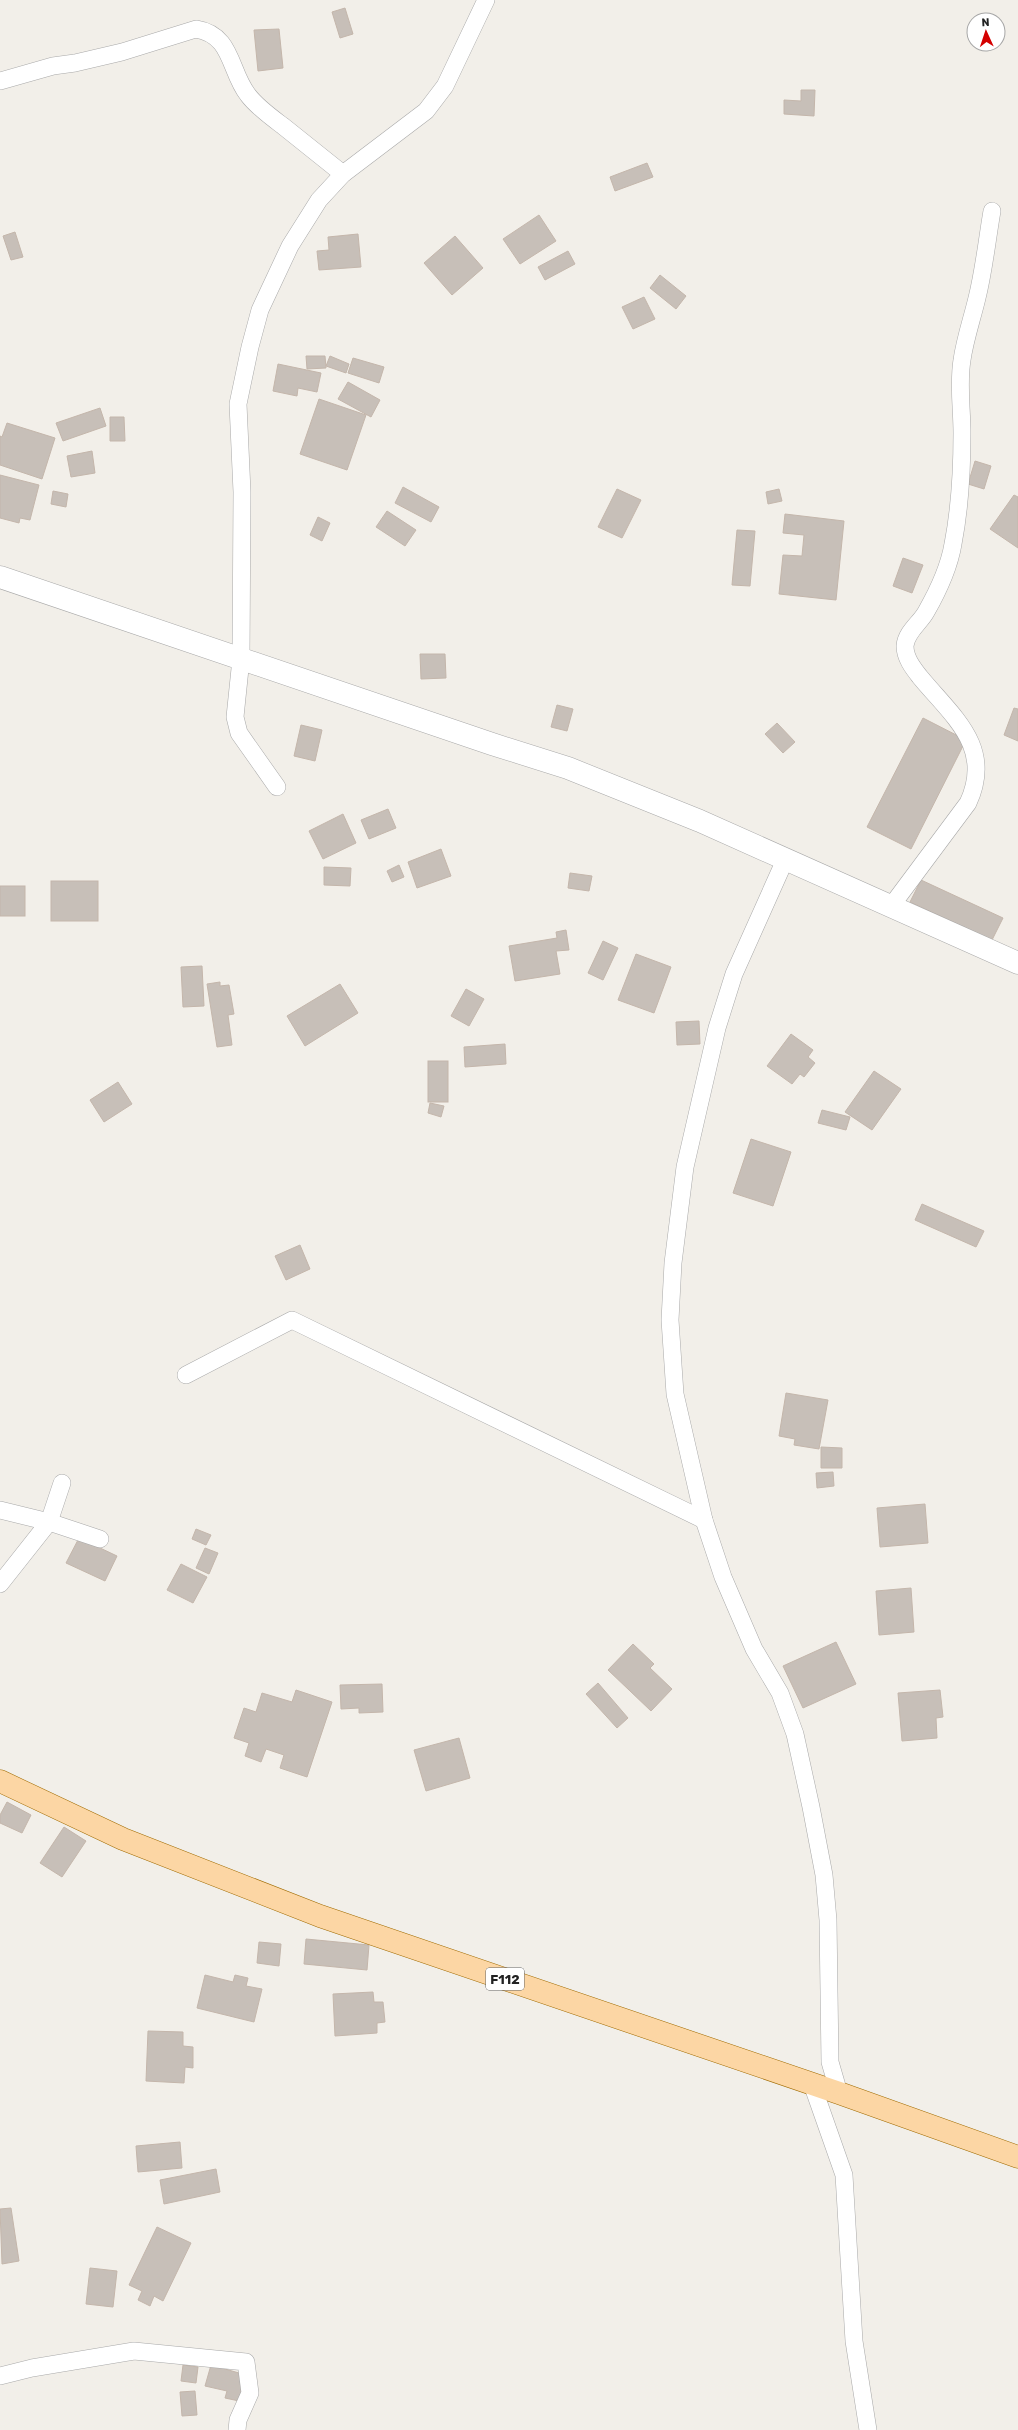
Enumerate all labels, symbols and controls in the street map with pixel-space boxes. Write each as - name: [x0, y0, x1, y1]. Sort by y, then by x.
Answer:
- north arrow: [966, 12, 1006, 52]
- text: N: [981, 16, 990, 29]
- road number: F112: [486, 1968, 524, 1990]

